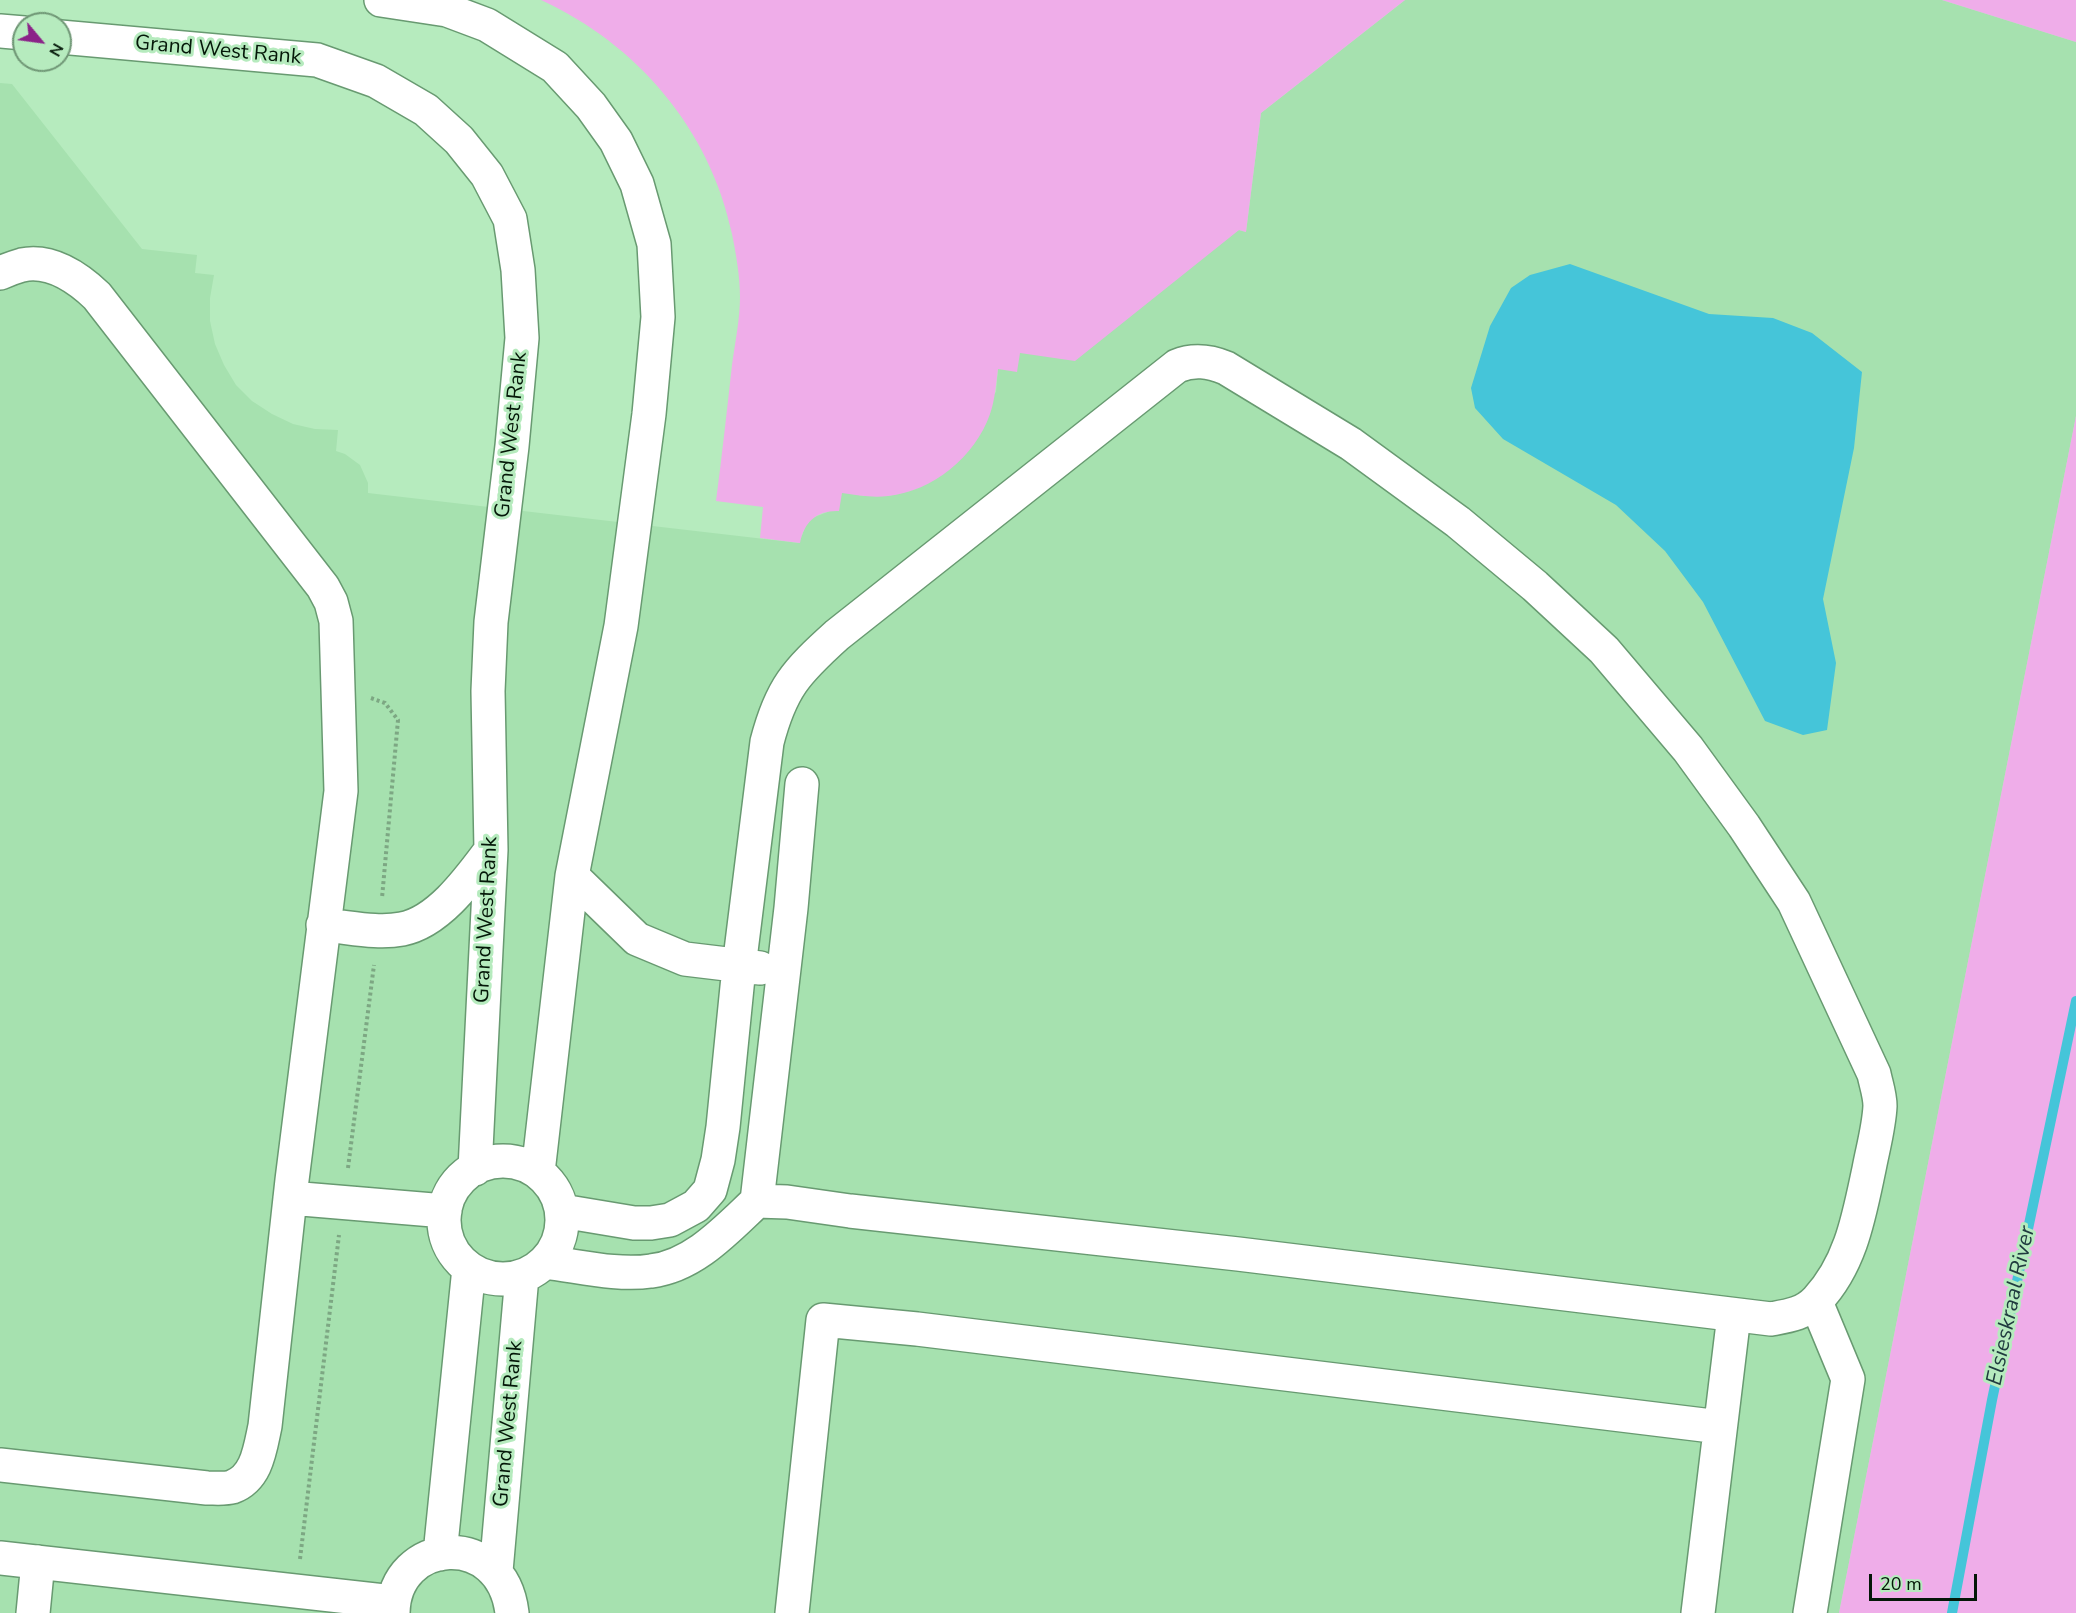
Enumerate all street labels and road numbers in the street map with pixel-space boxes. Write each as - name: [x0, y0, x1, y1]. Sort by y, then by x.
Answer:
- street label: Grand West Rank: [134, 31, 302, 71]
- street label: Grand West Rank: [491, 351, 533, 519]
- street label: Grand West Rank: [470, 836, 504, 1004]
- street label: Grand West Rank: [489, 1340, 529, 1508]

